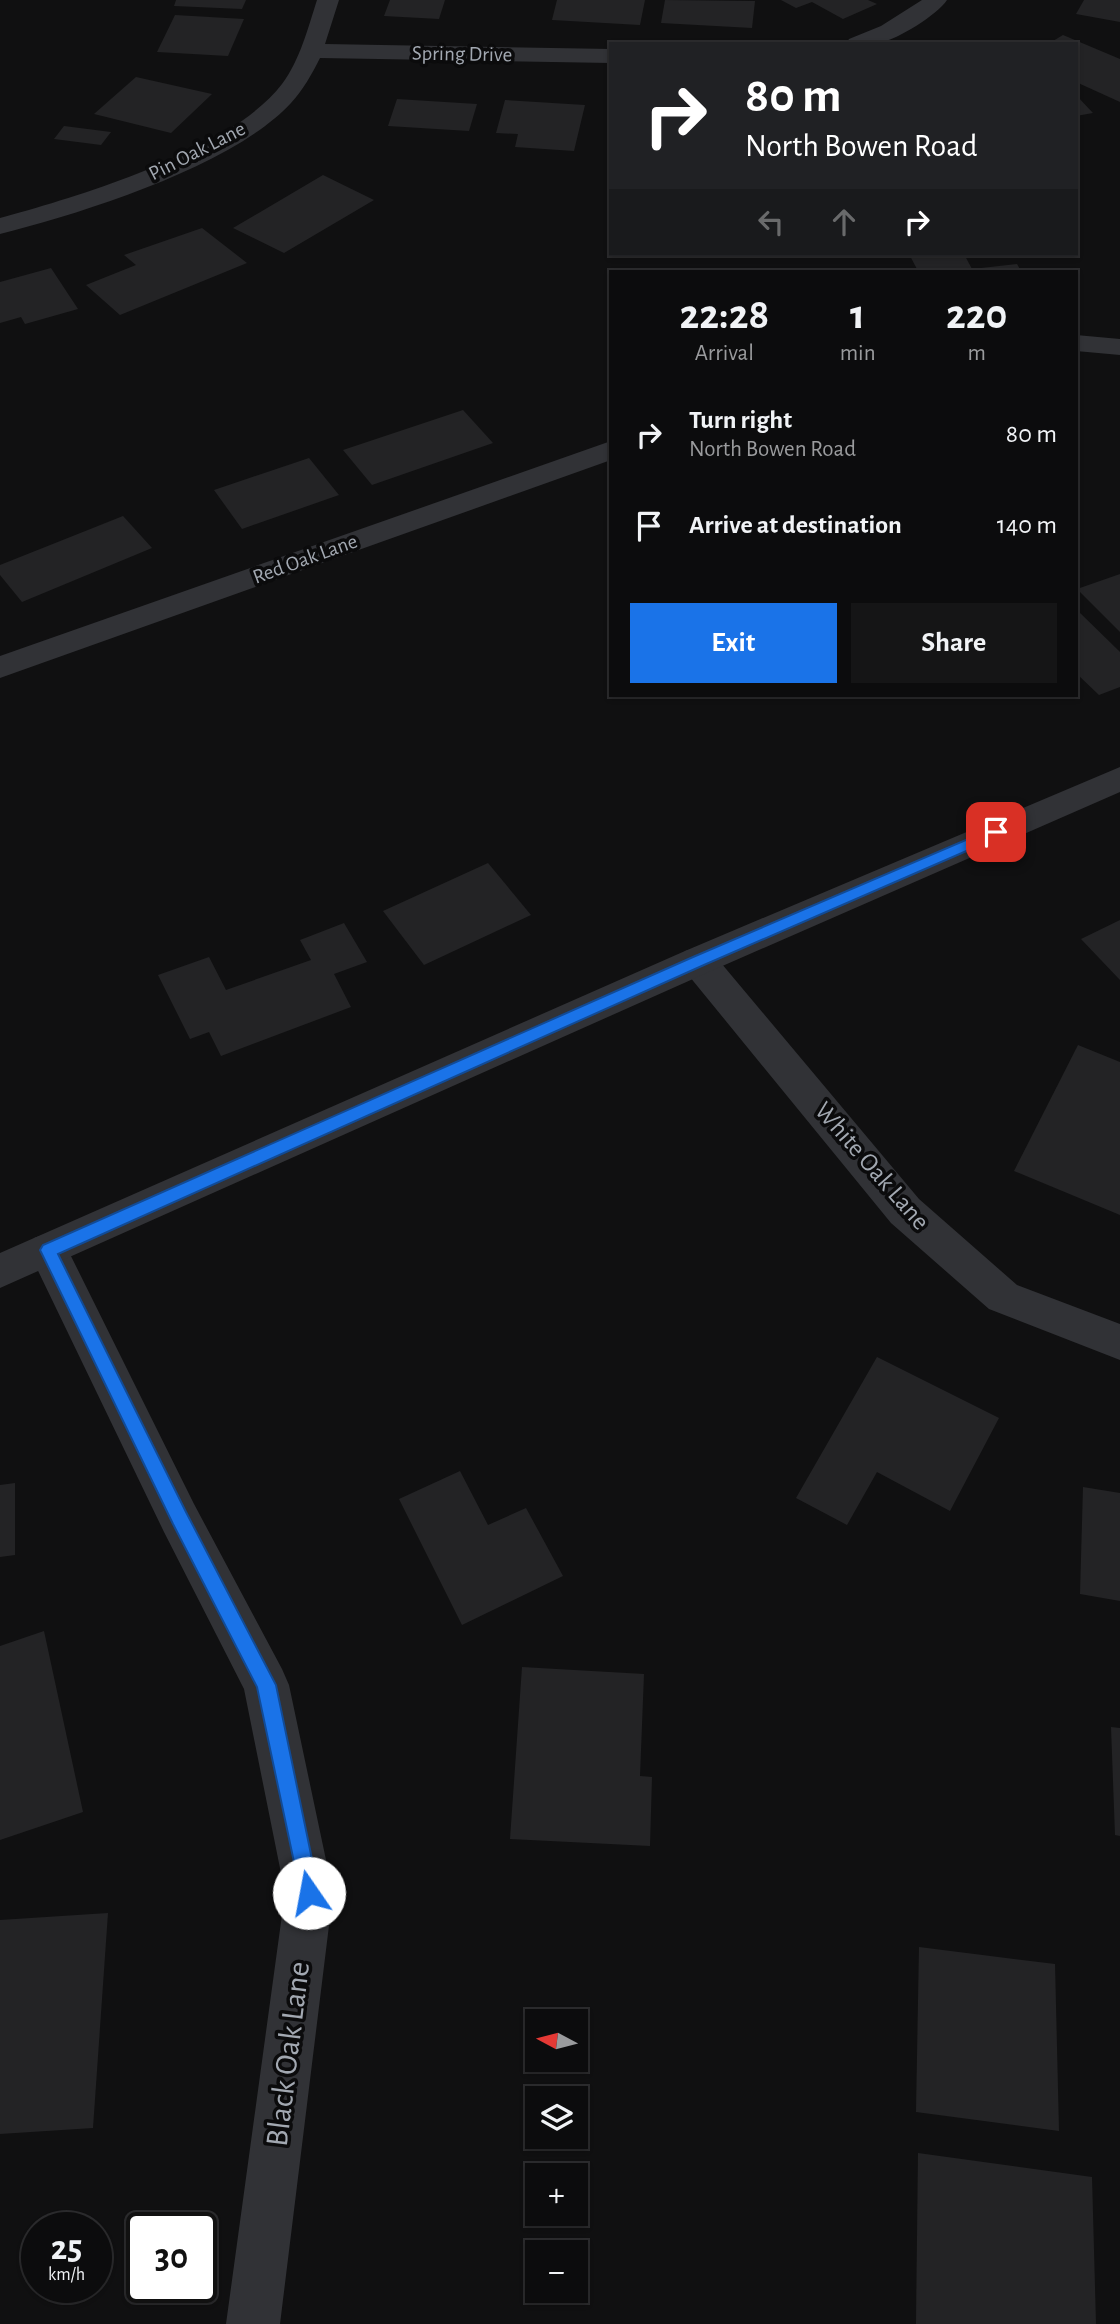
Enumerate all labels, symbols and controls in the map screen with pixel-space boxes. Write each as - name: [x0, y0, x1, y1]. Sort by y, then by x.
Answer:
- street label: Spring Drive: [412, 43, 512, 65]
- icon: right: [630, 70, 721, 161]
- text: 80 m: [745, 72, 842, 121]
- street label: Pin Oak Lane: [145, 118, 249, 184]
- text: North Bowen Road: [745, 130, 978, 162]
- icon: left: [752, 203, 790, 241]
- icon: ahead: [825, 203, 863, 241]
- icon: right: [898, 203, 936, 241]
- text: 22:28: [680, 294, 769, 336]
- text: 1: [850, 294, 865, 336]
- text: 220: [946, 294, 1007, 336]
- text: Arrival: [695, 342, 754, 365]
- text: min: [840, 342, 876, 365]
- text: m: [968, 342, 986, 365]
- text: Turn right: [689, 407, 792, 433]
- icon: right: [630, 416, 668, 454]
- text: 80 m: [1006, 421, 1057, 447]
- text: North Bowen Road: [689, 438, 856, 461]
- icon: arrive: [630, 507, 668, 545]
- text: Arrive at destination: [689, 512, 902, 538]
- text: 140 m: [997, 512, 1057, 538]
- street label: Red Oak Lane: [250, 530, 360, 588]
- button: Exit: [630, 603, 837, 683]
- button: Share: [851, 603, 1057, 683]
- pin: [966, 802, 1026, 862]
- icon: arrive: [977, 813, 1015, 851]
- street label: White Oak Lane: [810, 1097, 934, 1235]
- position arrow: [272, 1856, 346, 1930]
- street label: Black Oak Lane: [261, 1960, 315, 2148]
- north arrow: [525, 2009, 588, 2072]
- map controls: [525, 2009, 588, 2303]
- button: layers: [525, 2086, 588, 2149]
- button: +: [525, 2163, 588, 2226]
- speed limit sign: 30: [126, 2212, 217, 2303]
- text: 25: [51, 2231, 82, 2266]
- button: −: [525, 2240, 588, 2303]
- text: km/h: [48, 2266, 85, 2284]

